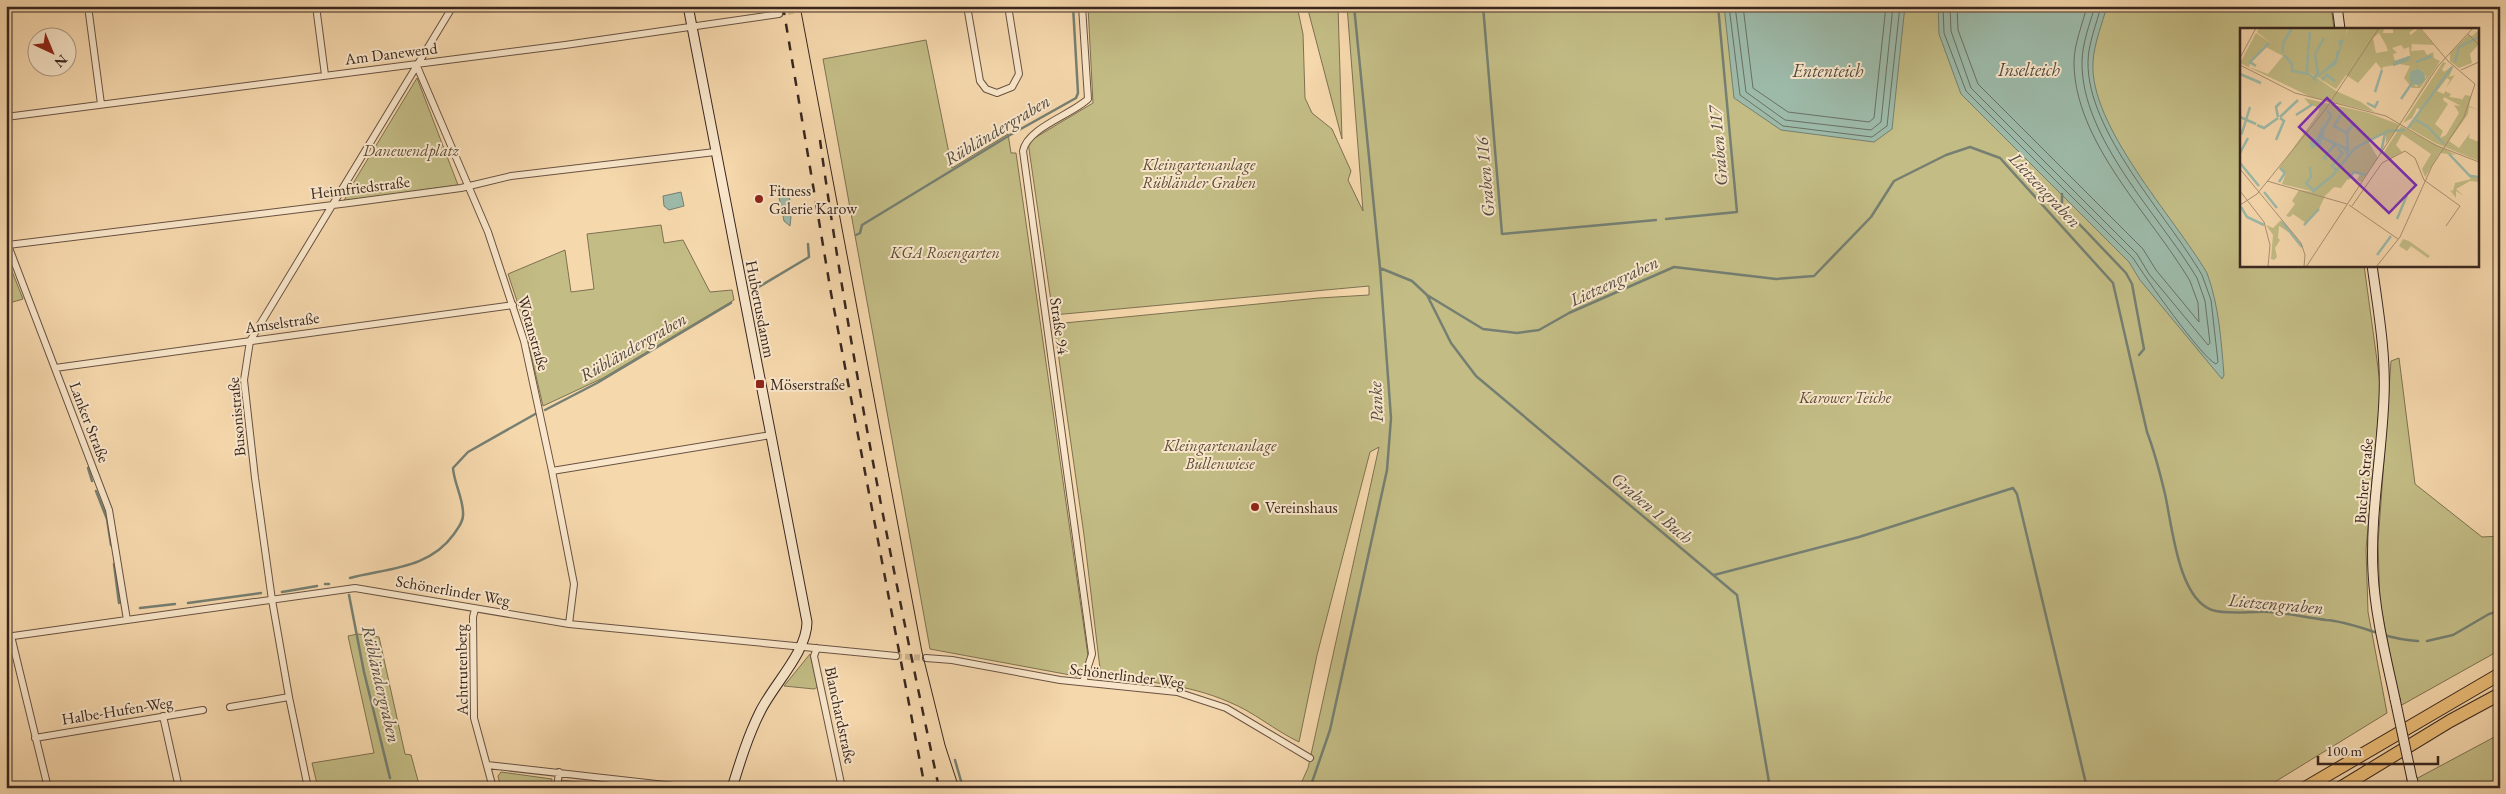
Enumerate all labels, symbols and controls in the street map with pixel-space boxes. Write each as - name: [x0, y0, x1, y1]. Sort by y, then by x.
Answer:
- north arrow: [28, 28, 78, 78]
- inset map: [2240, 28, 2478, 266]
- street label: Am Danewend: [343, 37, 439, 70]
- text: N: [50, 51, 71, 72]
- water label: Inselteich: [1997, 58, 2060, 81]
- water label: Ententeich: [1791, 59, 1864, 82]
- water label: Rübländergraben: [939, 89, 1055, 171]
- water label: Graben 117: [1702, 103, 1732, 187]
- water label: Graben 116: [1469, 134, 1499, 218]
- park label: Danewendplatz: [362, 140, 459, 161]
- water label: Lietzengraben: [2003, 146, 2086, 233]
- park label: Kleingartenanlage Rübländer Graben: [1142, 154, 1256, 193]
- street label: Heimfriedstraße: [309, 171, 411, 204]
- place label: Fitness Galerie Karow: [769, 180, 858, 219]
- marker: Fitness Galerie Karow: [753, 193, 765, 205]
- park label: KGA Rosengarten: [889, 242, 1000, 263]
- water label: Lietzengraben: [1565, 250, 1662, 312]
- street label: Hubertusdamm: [741, 258, 780, 360]
- street label: Wotanstraße: [513, 293, 554, 373]
- street label: Straße 94: [1045, 296, 1074, 356]
- street label: Amselstraße: [242, 307, 321, 338]
- water label: Rübländergraben: [575, 307, 691, 387]
- place label: Möserstraße: [770, 374, 845, 395]
- street label: Busonistraße: [223, 376, 250, 457]
- marker: Möserstraße: [754, 378, 766, 390]
- street label: Lanker Straße: [65, 379, 115, 466]
- water label: Panke: [1363, 380, 1388, 423]
- park label: Karower Teiche: [1798, 387, 1892, 408]
- park label: Kleingartenanlage Bullenwiese: [1163, 435, 1277, 474]
- street label: Bucher Straße: [2349, 437, 2378, 525]
- water label: Graben 1 Buch: [1607, 467, 1698, 549]
- place label: Vereinshaus: [1265, 497, 1338, 518]
- marker: Vereinshaus: [1249, 501, 1261, 513]
- street label: Schönerlinder Weg: [394, 570, 513, 611]
- water label: Lietzengraben: [2226, 588, 2325, 620]
- water label: Rübländergraben: [356, 623, 406, 745]
- street label: Achtrutenberg: [450, 623, 473, 717]
- street label: Schönerlinder Weg: [1068, 658, 1187, 693]
- street label: Blanchardstraße: [820, 665, 861, 766]
- street label: Halbe-Hufen-Weg: [60, 691, 175, 730]
- scale bar: [2318, 734, 2438, 766]
- text: 100 m: [2326, 741, 2363, 760]

